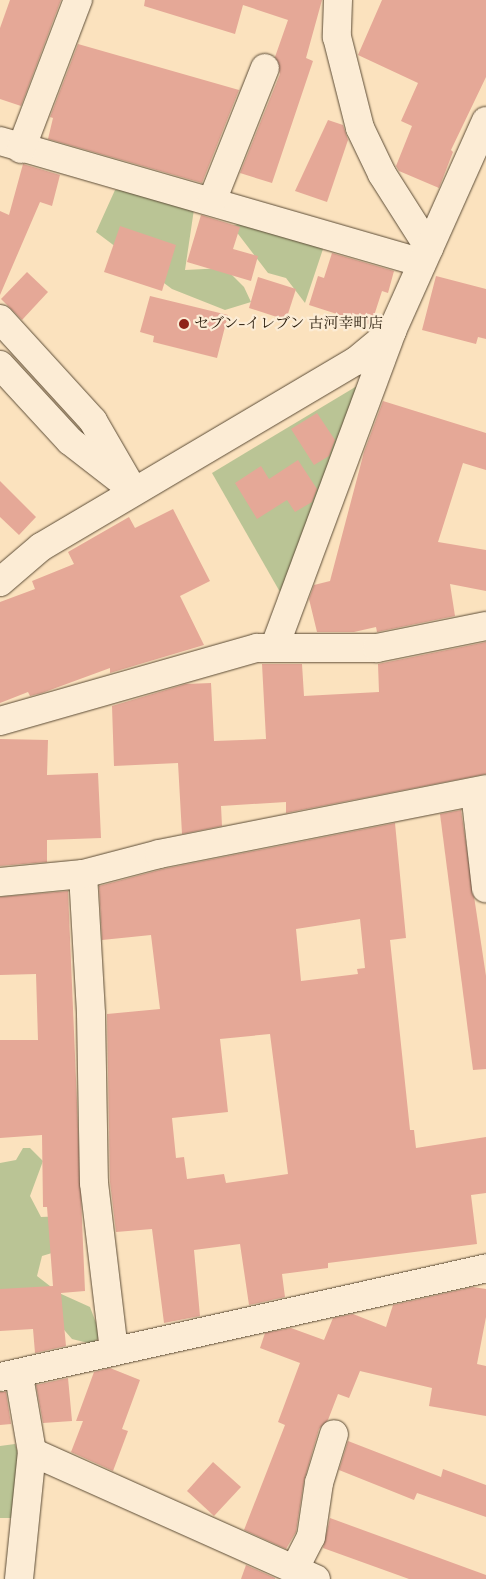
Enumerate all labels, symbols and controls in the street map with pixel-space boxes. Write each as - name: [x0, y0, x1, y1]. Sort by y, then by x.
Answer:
- place label: セブン-イレブン 古河幸町店: [194, 315, 385, 333]
- marker: セブン-イレブン 古河幸町店: [178, 318, 190, 330]

